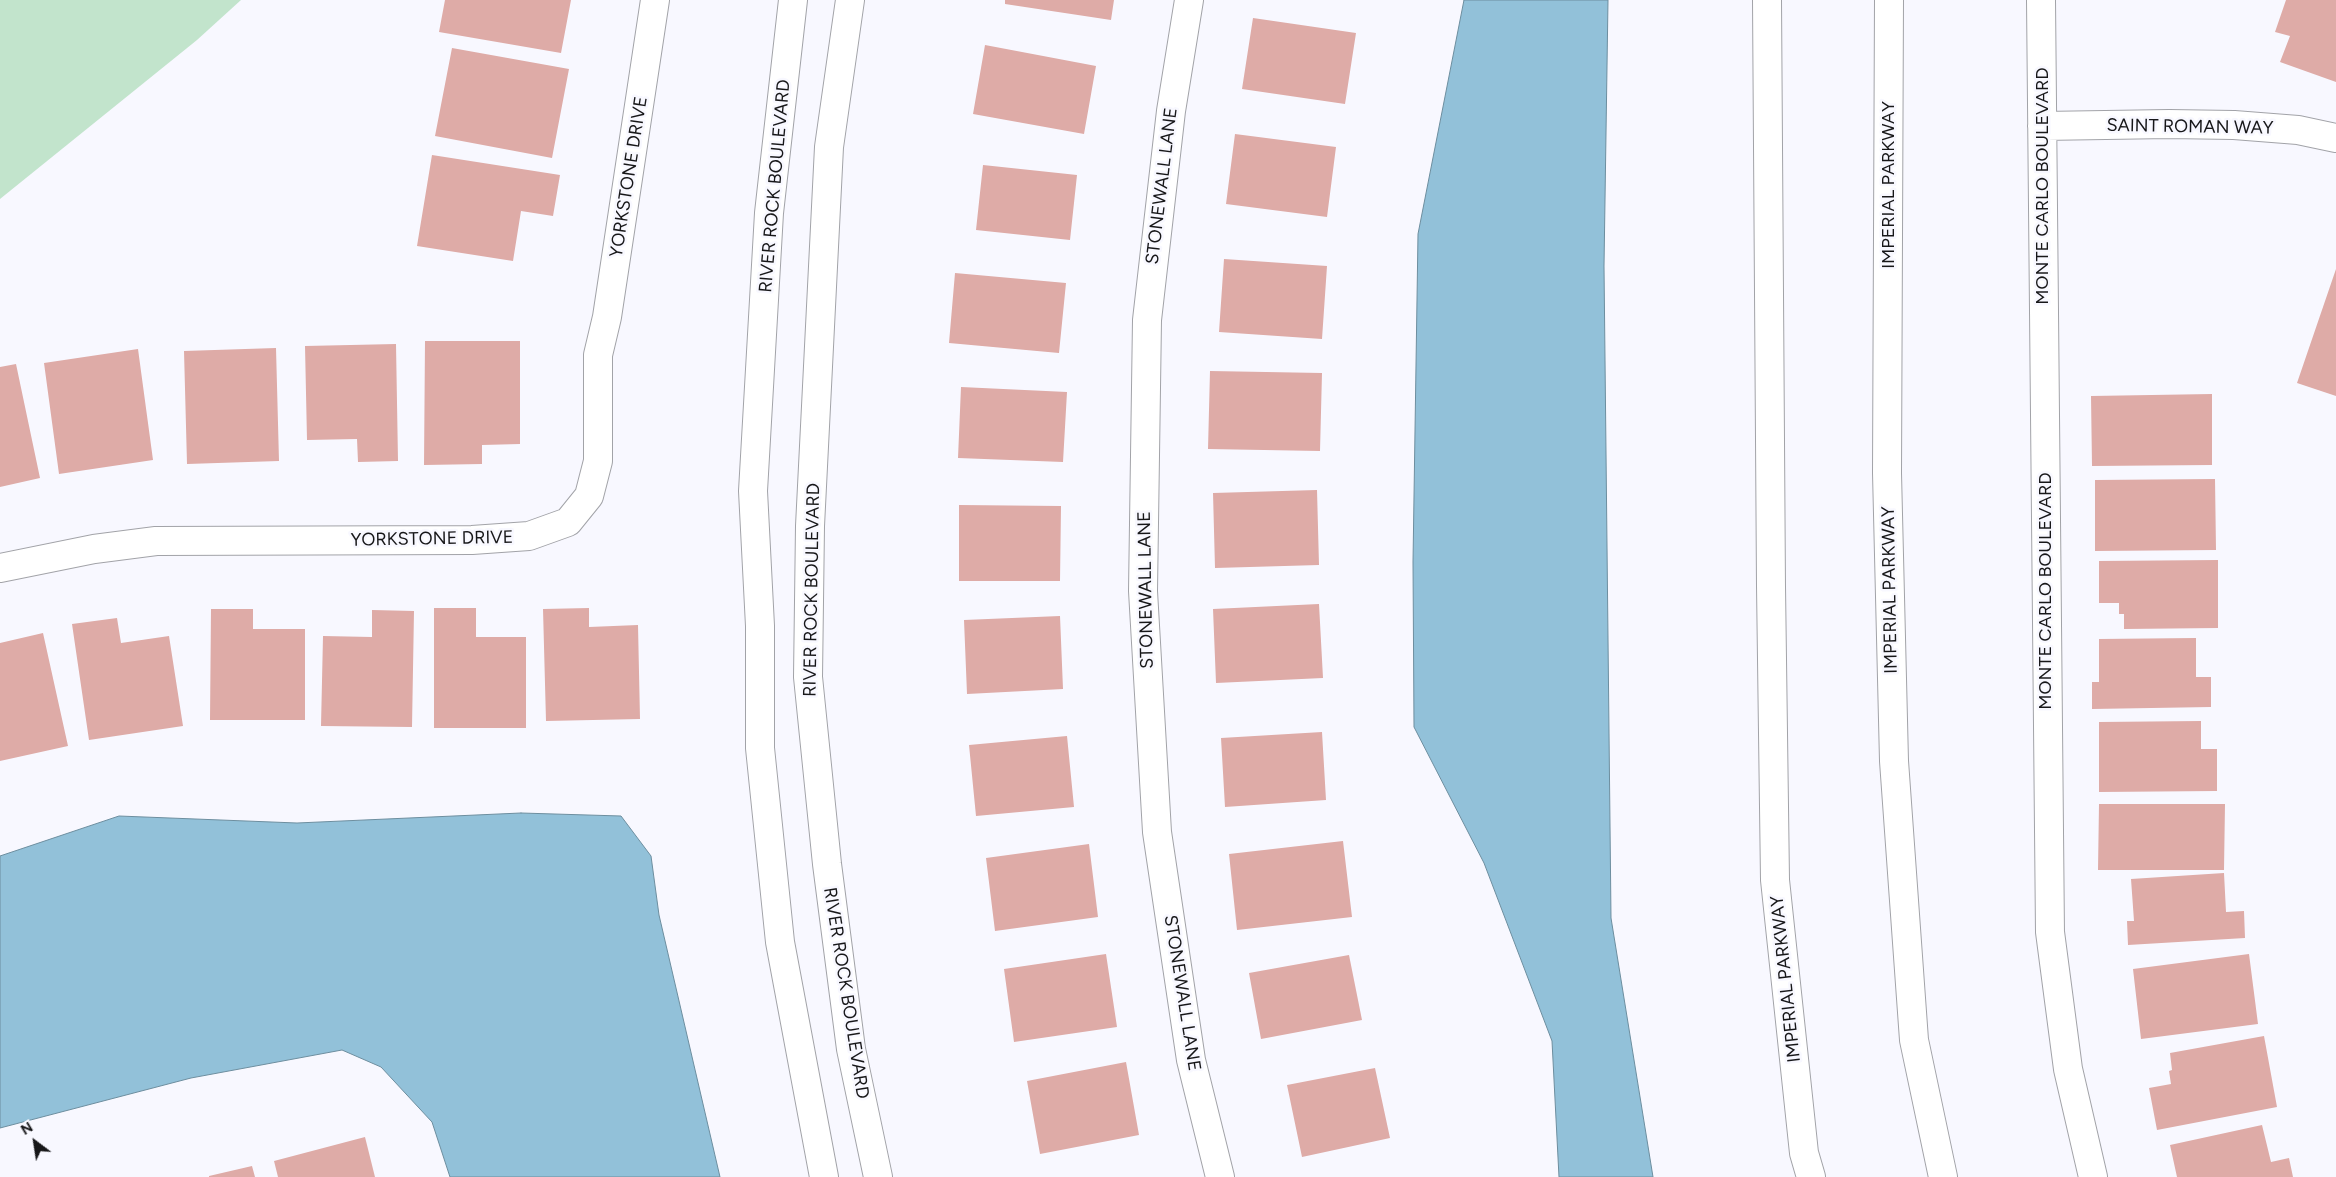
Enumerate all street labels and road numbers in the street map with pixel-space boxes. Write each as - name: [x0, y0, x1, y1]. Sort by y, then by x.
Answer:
- street label: MONTE CARLO BOULEVARD: [2032, 67, 2054, 305]
- street label: RIVER ROCK BOULEVARD: [755, 79, 795, 293]
- street label: YORKSTONE DRIVE: [606, 95, 652, 259]
- street label: IMPERIAL PARKWAY: [1878, 101, 1900, 269]
- street label: STONEWALL LANE: [1142, 106, 1182, 266]
- street label: SAINT ROMAN WAY: [2106, 115, 2274, 139]
- street label: MONTE CARLO BOULEVARD: [2035, 472, 2057, 710]
- street label: RIVER ROCK BOULEVARD: [799, 483, 825, 697]
- street label: IMPERIAL PARKWAY: [1878, 506, 1902, 674]
- street label: STONEWALL LANE: [1134, 511, 1158, 669]
- street label: YORKSTONE DRIVE: [350, 527, 514, 551]
- street label: RIVER ROCK BOULEVARD: [819, 886, 873, 1100]
- street label: IMPERIAL PARKWAY: [1766, 894, 1806, 1064]
- street label: STONEWALL LANE: [1159, 913, 1205, 1073]

